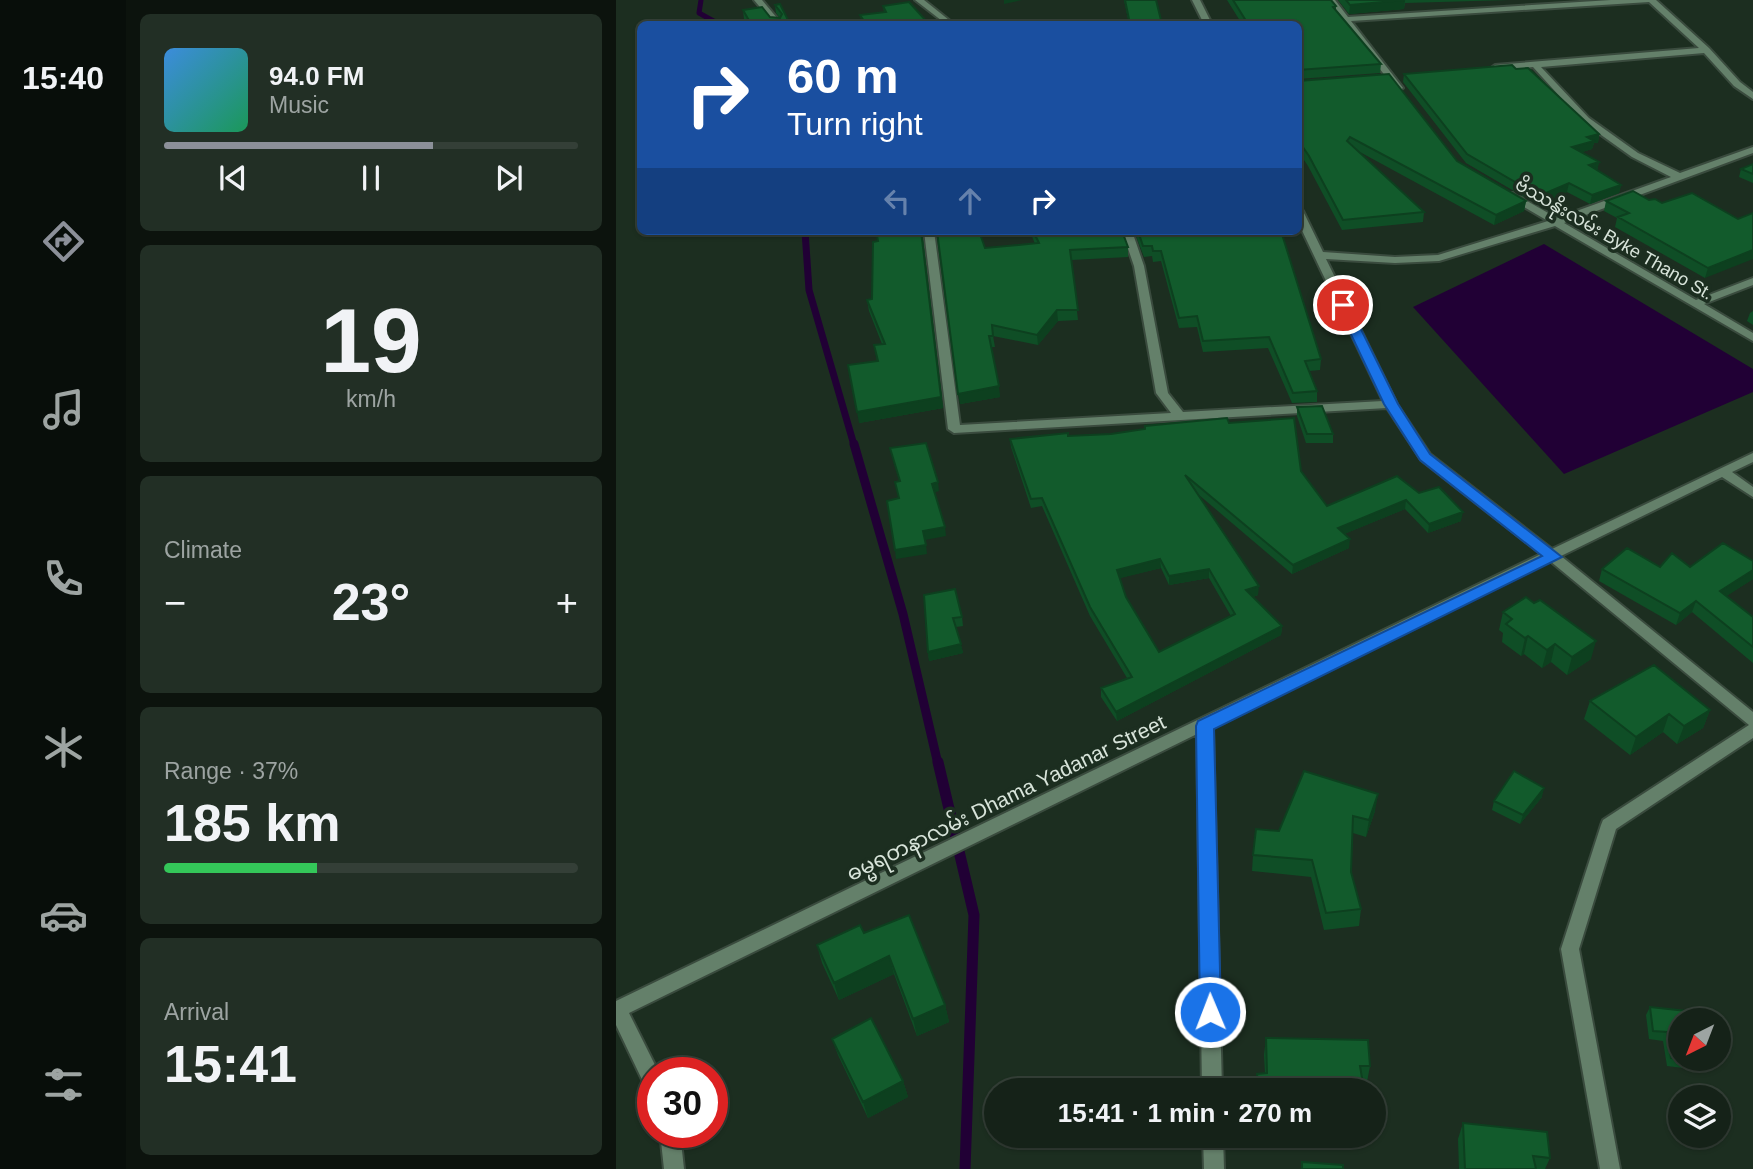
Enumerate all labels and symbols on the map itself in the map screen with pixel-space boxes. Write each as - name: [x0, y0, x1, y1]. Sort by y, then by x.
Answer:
- street label: ဗိဿနိုးလမ်း Byke Thano St.: [1509, 171, 1718, 308]
- pin: [1313, 275, 1373, 335]
- street label: ဓမ္မရတနာလမ်း Dhama Yadanar Street: [841, 706, 1172, 891]
- position arrow: [1173, 975, 1247, 1049]
- north arrow: [1668, 1008, 1731, 1071]
- speed limit sign: 30: [637, 1057, 728, 1148]

